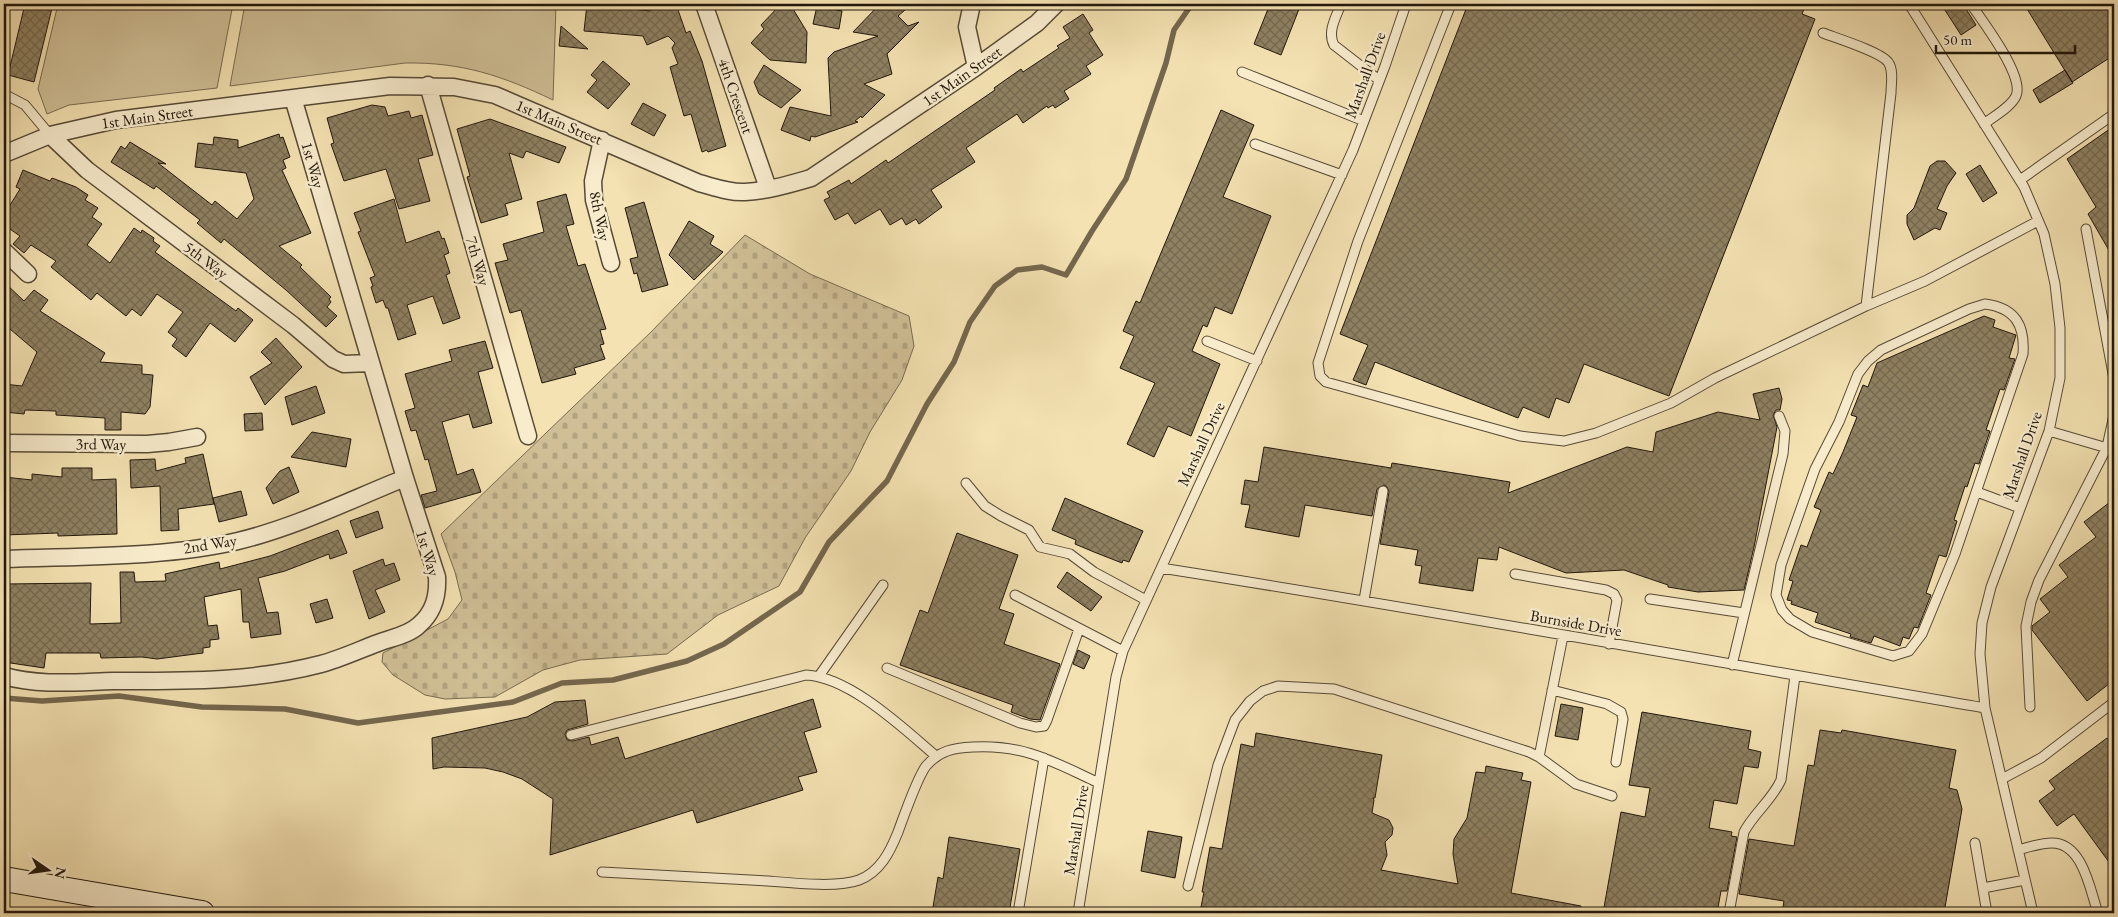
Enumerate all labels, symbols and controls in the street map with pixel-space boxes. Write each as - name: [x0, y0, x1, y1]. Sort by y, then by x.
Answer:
- scale bar: [1936, 22, 2074, 54]
- street label: Marshall Drive: [1340, 29, 1390, 121]
- text: 50 m: [1943, 30, 1972, 49]
- street label: 1st Main Street: [918, 41, 1006, 111]
- street label: 4th Crescent: [713, 56, 759, 136]
- street label: 1st Main Street: [512, 94, 606, 150]
- street label: 1st Main Street: [100, 100, 194, 134]
- street label: 1st Way: [296, 139, 330, 192]
- street label: 8th Way: [584, 189, 616, 244]
- street label: 7th Way: [461, 234, 495, 289]
- street label: 5th Way: [180, 236, 233, 284]
- street label: Marshall Drive: [1172, 398, 1230, 490]
- street label: Marshall Drive: [1997, 409, 2047, 501]
- street label: 3rd Way: [76, 433, 127, 455]
- street label: 1st Way: [411, 527, 445, 580]
- street label: 2nd Way: [182, 529, 239, 559]
- street label: Burnside Drive: [1529, 605, 1623, 641]
- street label: Marshall Drive: [1059, 784, 1093, 876]
- north arrow: [22, 844, 72, 894]
- text: N: [50, 865, 71, 881]

